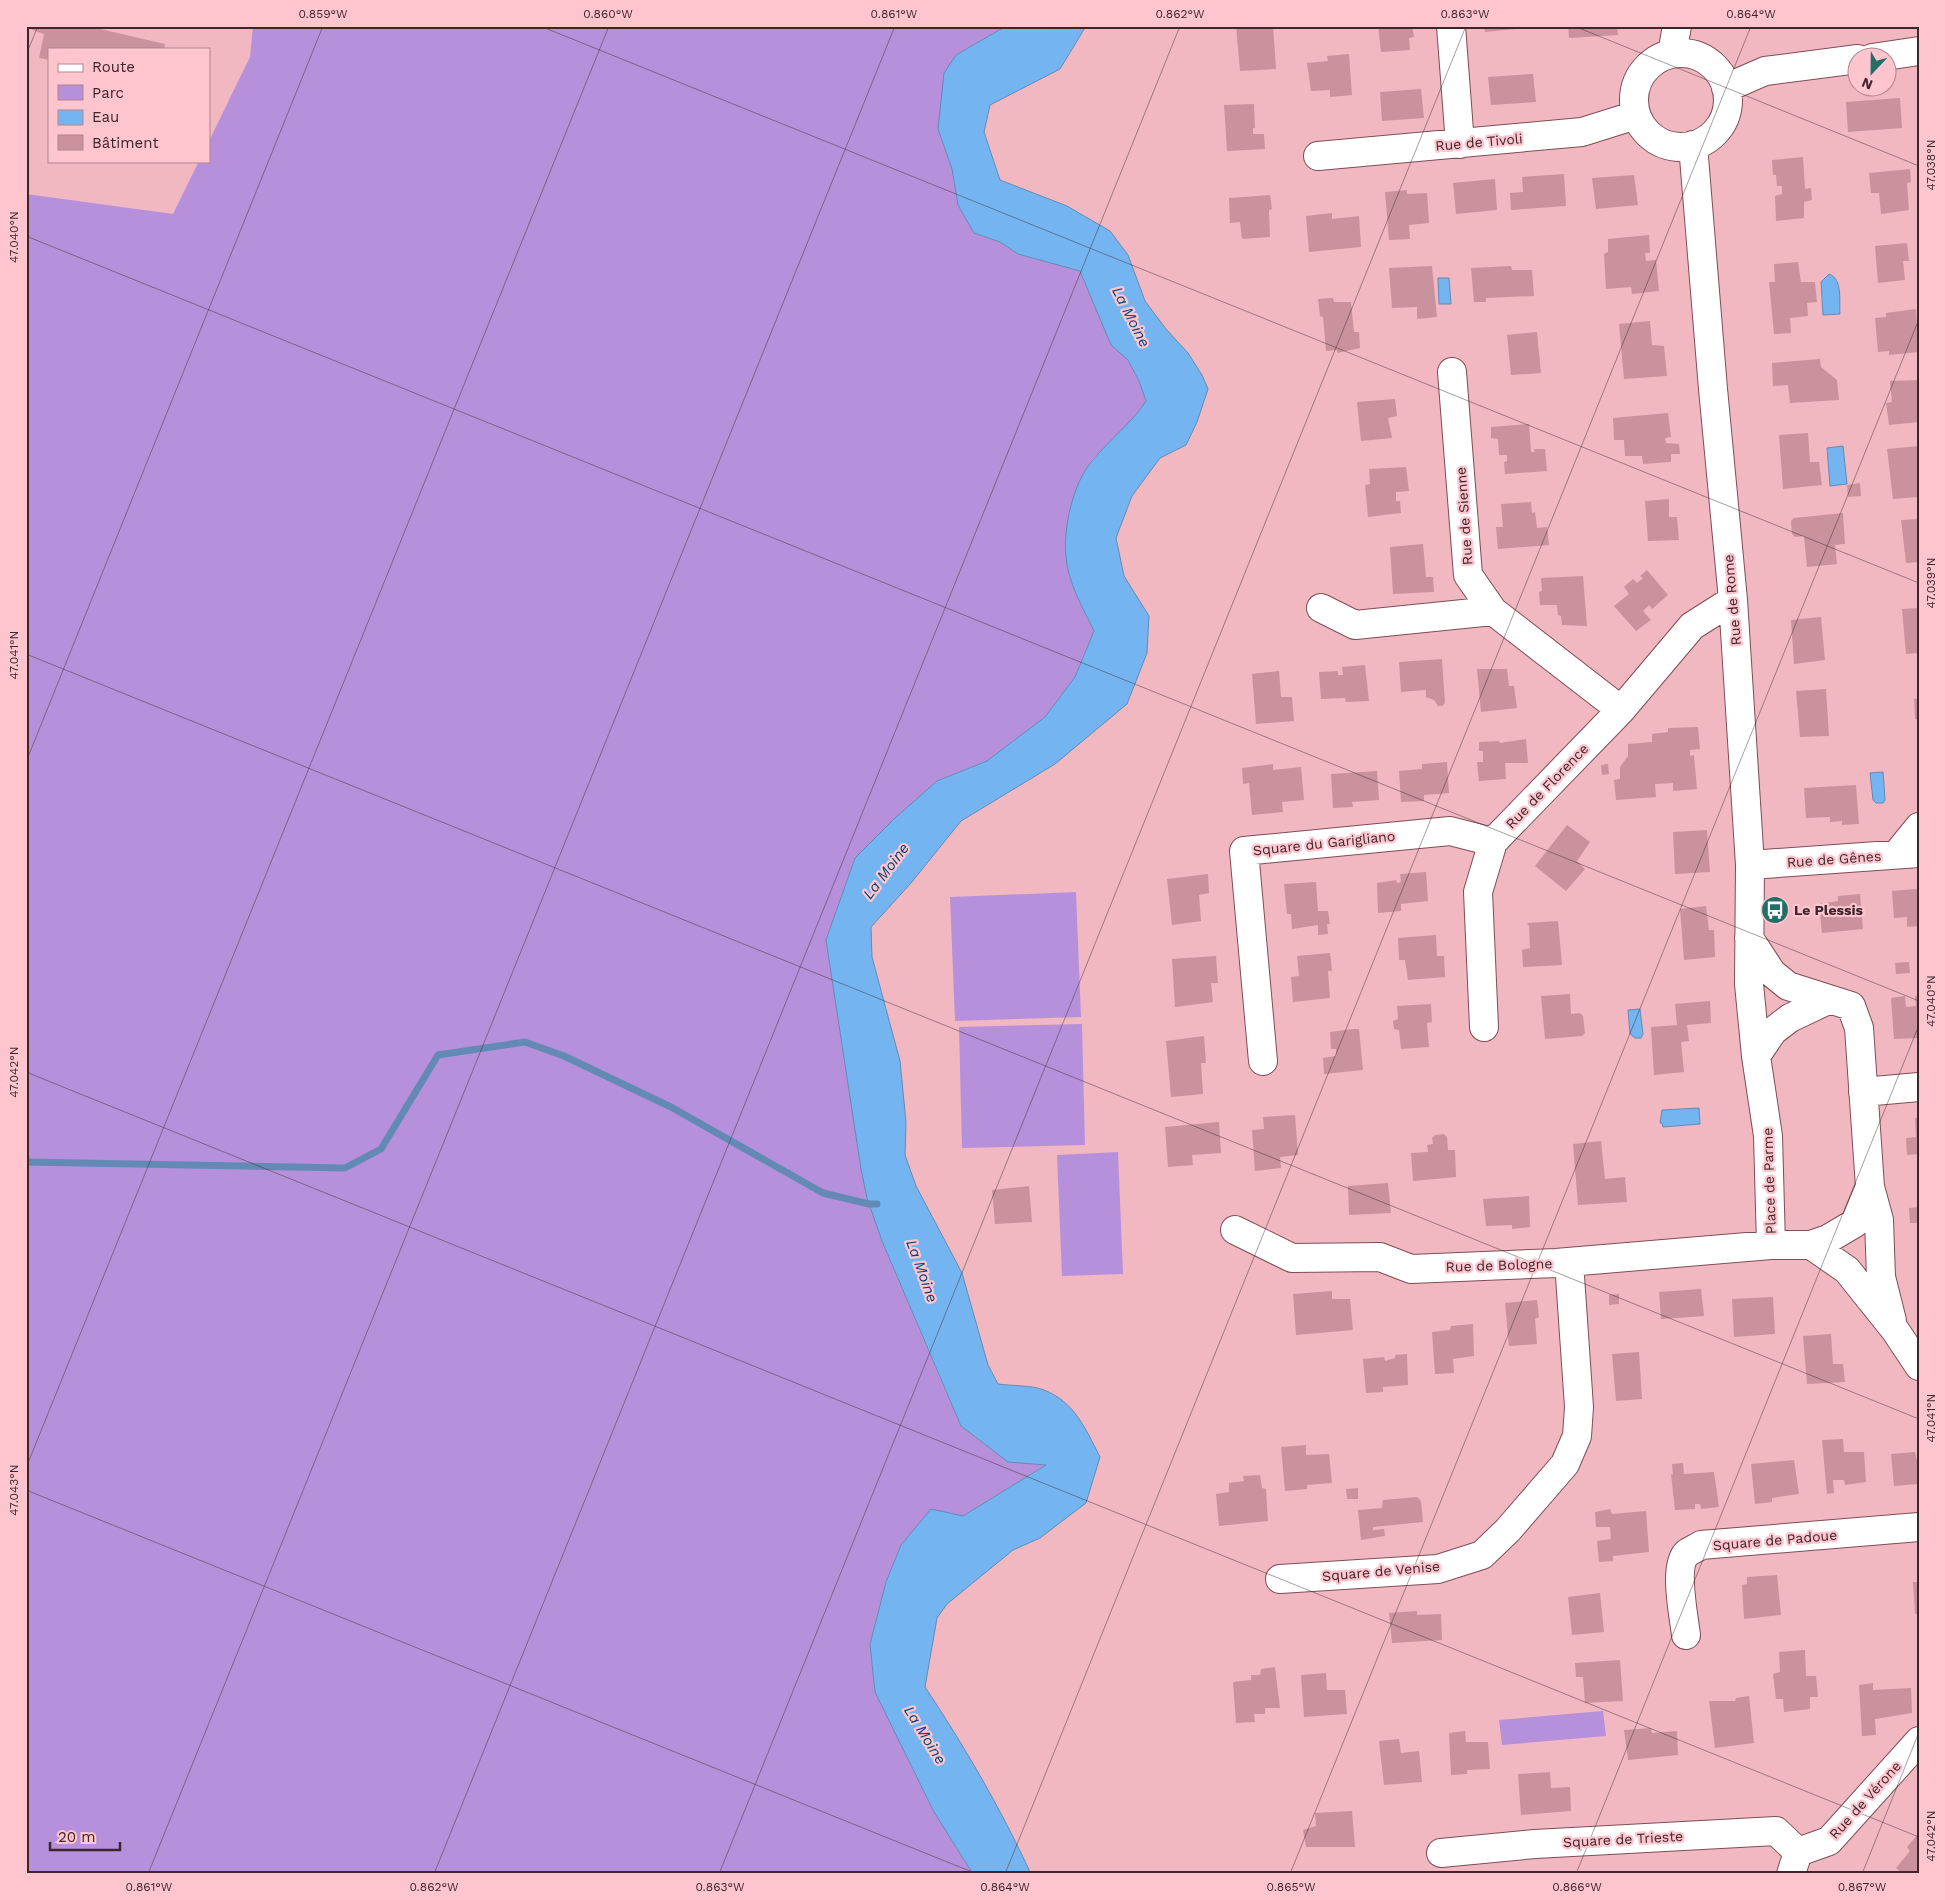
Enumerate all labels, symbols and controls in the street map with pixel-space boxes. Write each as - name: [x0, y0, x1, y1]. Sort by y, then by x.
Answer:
- text: 0.859°W: [298, 7, 348, 21]
- text: 0.860°W: [583, 7, 633, 21]
- text: 0.861°W: [871, 7, 918, 21]
- text: 0.862°W: [1155, 7, 1205, 21]
- text: 0.863°W: [1440, 7, 1490, 21]
- text: 0.864°W: [1726, 7, 1776, 21]
- legend: [48, 48, 210, 162]
- north arrow: [1848, 48, 1898, 98]
- text: Route: [92, 58, 135, 76]
- text: N: [1859, 75, 1875, 93]
- text: Parc: [92, 84, 124, 102]
- text: Eau: [92, 108, 119, 126]
- street label: Rue de Tivoli: [1435, 130, 1523, 154]
- text: Bâtiment: [92, 134, 159, 152]
- text: 47.038°N: [1924, 139, 1938, 191]
- text: 47.040°N: [7, 211, 21, 263]
- water label: La Moine: [1108, 284, 1154, 350]
- street label: Rue de Sienne: [1453, 466, 1475, 566]
- street label: Rue de Rome: [1720, 554, 1744, 646]
- text: 47.039°N: [1924, 557, 1938, 609]
- text: 47.041°N: [7, 631, 21, 679]
- street label: Rue de Florence: [1502, 740, 1592, 832]
- street label: Square du Garigliano: [1252, 828, 1396, 858]
- water label: La Moine: [859, 839, 913, 903]
- street label: Rue de Gênes: [1786, 848, 1882, 870]
- bus stop icon: Le Plessis: [1760, 895, 1790, 925]
- place label: Le Plessis: [1794, 902, 1863, 918]
- text: 47.040°N: [1924, 975, 1938, 1027]
- text: 47.042°N: [7, 1046, 21, 1098]
- street label: Place de Parme: [1759, 1127, 1779, 1235]
- water label: La Moine: [902, 1237, 942, 1305]
- street label: Rue de Bologne: [1445, 1255, 1553, 1275]
- text: 47.041°N: [1924, 1394, 1938, 1442]
- text: 47.043°N: [7, 1464, 21, 1516]
- street label: Square de Padoue: [1712, 1527, 1838, 1553]
- street label: Square de Venise: [1321, 1558, 1441, 1584]
- water label: La Moine: [900, 1702, 950, 1768]
- street label: Rue de Vérone: [1826, 1758, 1904, 1842]
- text: 47.042°N: [1924, 1810, 1938, 1862]
- scale bar: [50, 1820, 120, 1852]
- text: 20 m: [58, 1828, 96, 1846]
- street label: Square de Trieste: [1563, 1828, 1683, 1850]
- text: 0.861°W: [126, 1880, 173, 1894]
- text: 0.862°W: [409, 1880, 459, 1894]
- text: 0.863°W: [695, 1880, 745, 1894]
- text: 0.864°W: [980, 1880, 1030, 1894]
- text: 0.865°W: [1266, 1880, 1316, 1894]
- text: 0.866°W: [1552, 1880, 1602, 1894]
- text: 0.867°W: [1838, 1880, 1887, 1894]

